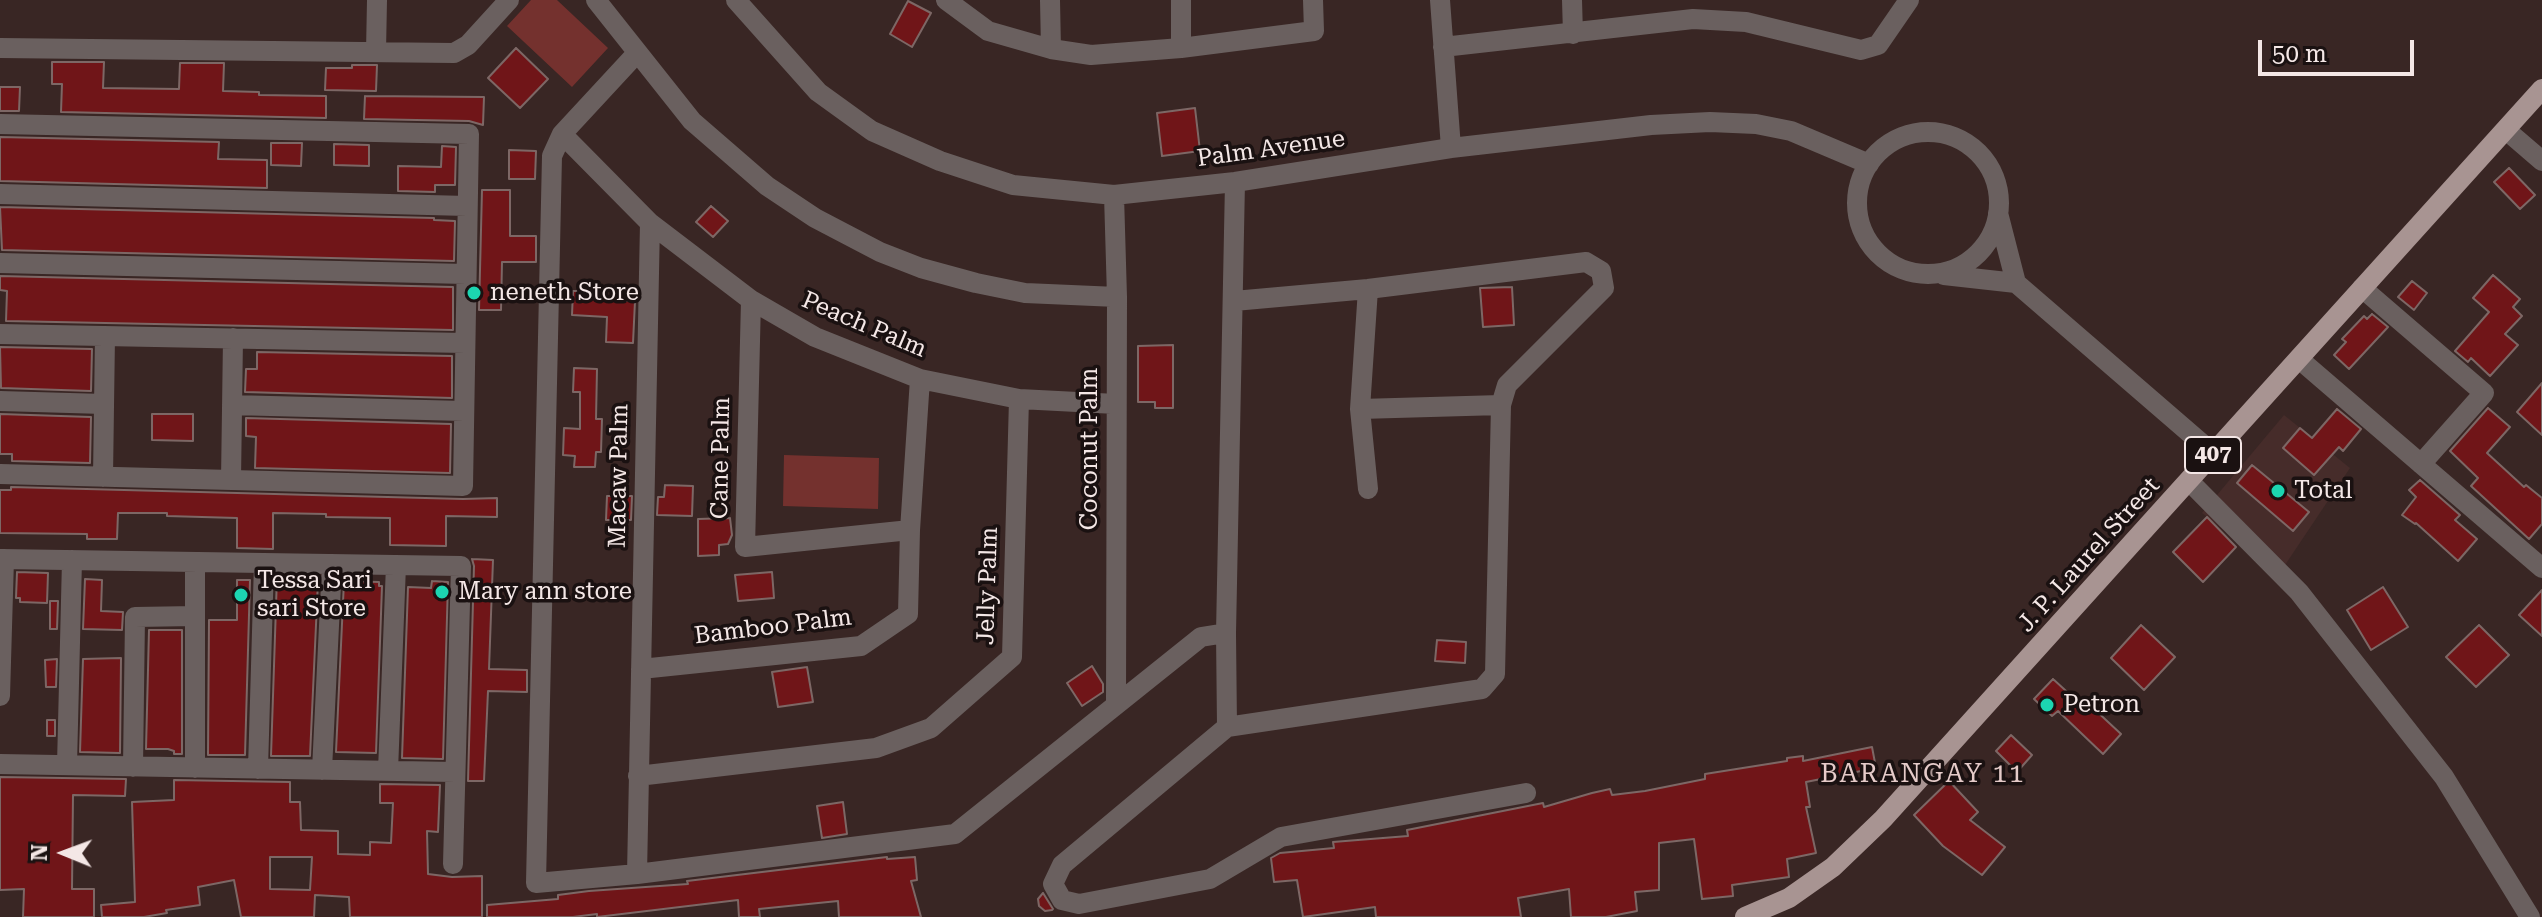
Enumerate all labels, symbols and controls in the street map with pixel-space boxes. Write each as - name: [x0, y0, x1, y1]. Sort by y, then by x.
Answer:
- scale bar: [2262, 24, 2418, 74]
- text: 50 m: [2272, 40, 2327, 68]
- street label: Palm Avenue: [1195, 124, 1347, 174]
- place label: neneth Store: [490, 279, 639, 307]
- marker: neneth Store: [465, 284, 483, 302]
- street label: Peach Palm: [797, 286, 931, 364]
- street label: Coconut Palm: [1076, 368, 1104, 530]
- street label: Cane Palm: [706, 397, 736, 519]
- street label: Macaw Palm: [603, 404, 635, 548]
- road number: 407: [2185, 437, 2241, 473]
- street label: J. P. Laurel Street: [2012, 472, 2166, 638]
- place label: Total: [2294, 477, 2352, 505]
- marker: Total: [2269, 482, 2287, 500]
- street label: Jelly Palm: [972, 526, 1004, 646]
- place label: Tessa Sari sari Store: [257, 567, 372, 623]
- place label: Mary ann store: [458, 578, 632, 606]
- marker: Mary ann store: [433, 583, 451, 601]
- marker: Tessa Sari sari Store: [232, 586, 250, 604]
- street label: Bamboo Palm: [693, 603, 853, 651]
- place label: Petron: [2063, 691, 2140, 719]
- marker: Petron: [2038, 696, 2056, 714]
- district label: BARANGAY 11: [1820, 758, 2026, 790]
- north arrow: [24, 813, 104, 893]
- text: N: [27, 844, 52, 861]

